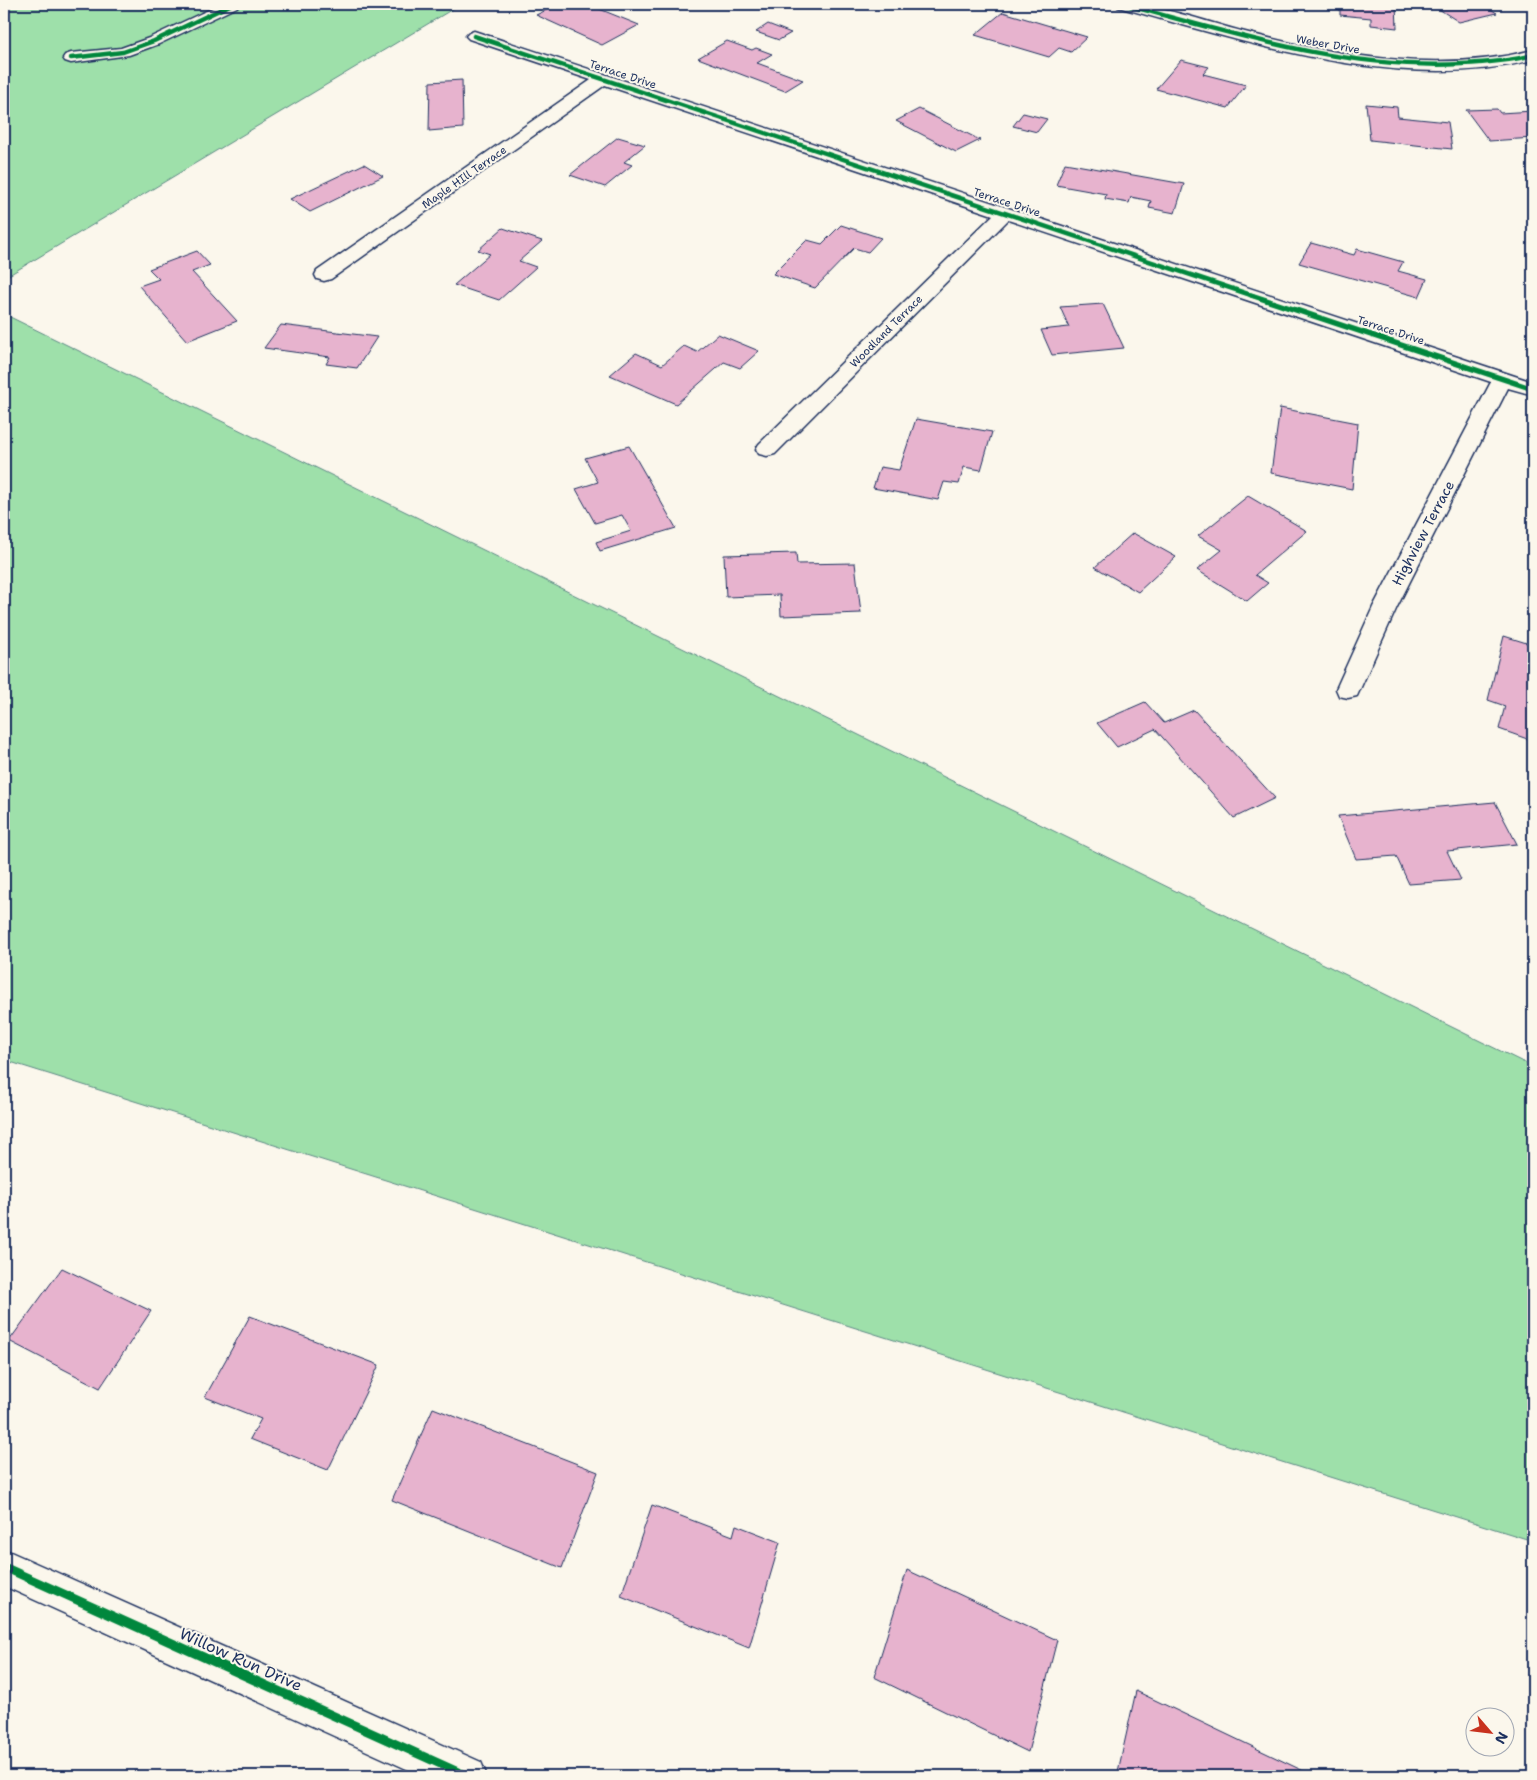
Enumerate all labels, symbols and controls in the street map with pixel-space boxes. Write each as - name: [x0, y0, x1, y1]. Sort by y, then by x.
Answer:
- street label: Weber Drive: [1295, 31, 1361, 57]
- street label: Terrace Drive: [587, 57, 658, 92]
- street label: Maple HIll Terrace: [419, 143, 510, 212]
- street label: Terrace Drive: [971, 185, 1042, 220]
- street label: Woodland Terrace: [847, 292, 926, 371]
- street label: Terrace Drive: [1355, 313, 1426, 348]
- street label: Highview Terrace: [1388, 477, 1458, 589]
- street label: Willow Run Drive: [176, 1623, 305, 1696]
- north arrow: [1464, 1708, 1514, 1758]
- text: N: [1491, 1729, 1512, 1747]

